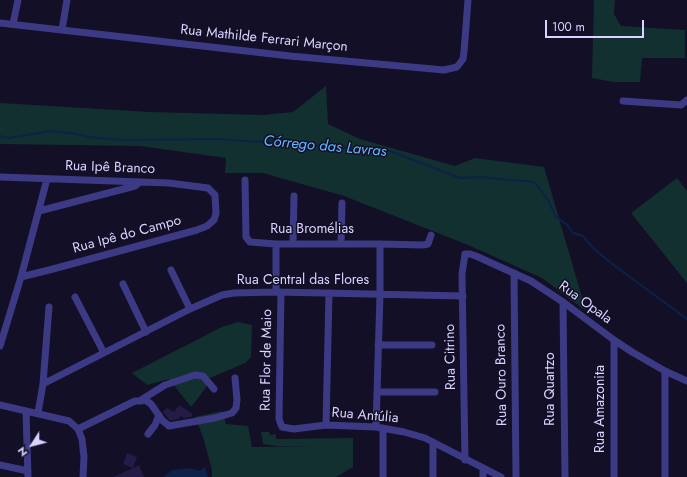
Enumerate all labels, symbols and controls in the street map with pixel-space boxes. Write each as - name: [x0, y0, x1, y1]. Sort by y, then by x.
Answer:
- scale bar: [547, 12, 646, 38]
- text: 100 m: [552, 18, 585, 36]
- street label: Rua Mathilde Ferrari Marçon: [179, 22, 349, 56]
- water label: Córrego das Lavras: [263, 133, 387, 161]
- street label: Rua Ipê Branco: [65, 158, 155, 178]
- street label: Rua Ipê do Campo: [71, 212, 183, 258]
- street label: Rua Bromélias: [270, 222, 354, 238]
- street label: Rua Central das Flores: [237, 273, 369, 289]
- street label: Rua Opala: [555, 278, 615, 328]
- street label: Rua Flor de Maio: [258, 309, 276, 411]
- street label: Rua Citrino: [442, 324, 460, 390]
- street label: Rua Ouro Branco: [493, 324, 511, 426]
- street label: Rua Quartzo: [543, 352, 559, 426]
- street label: Rua Amazonita: [593, 365, 609, 453]
- street label: Rua Antúlia: [331, 405, 399, 427]
- north arrow: [12, 425, 52, 465]
- text: N: [13, 444, 31, 460]

